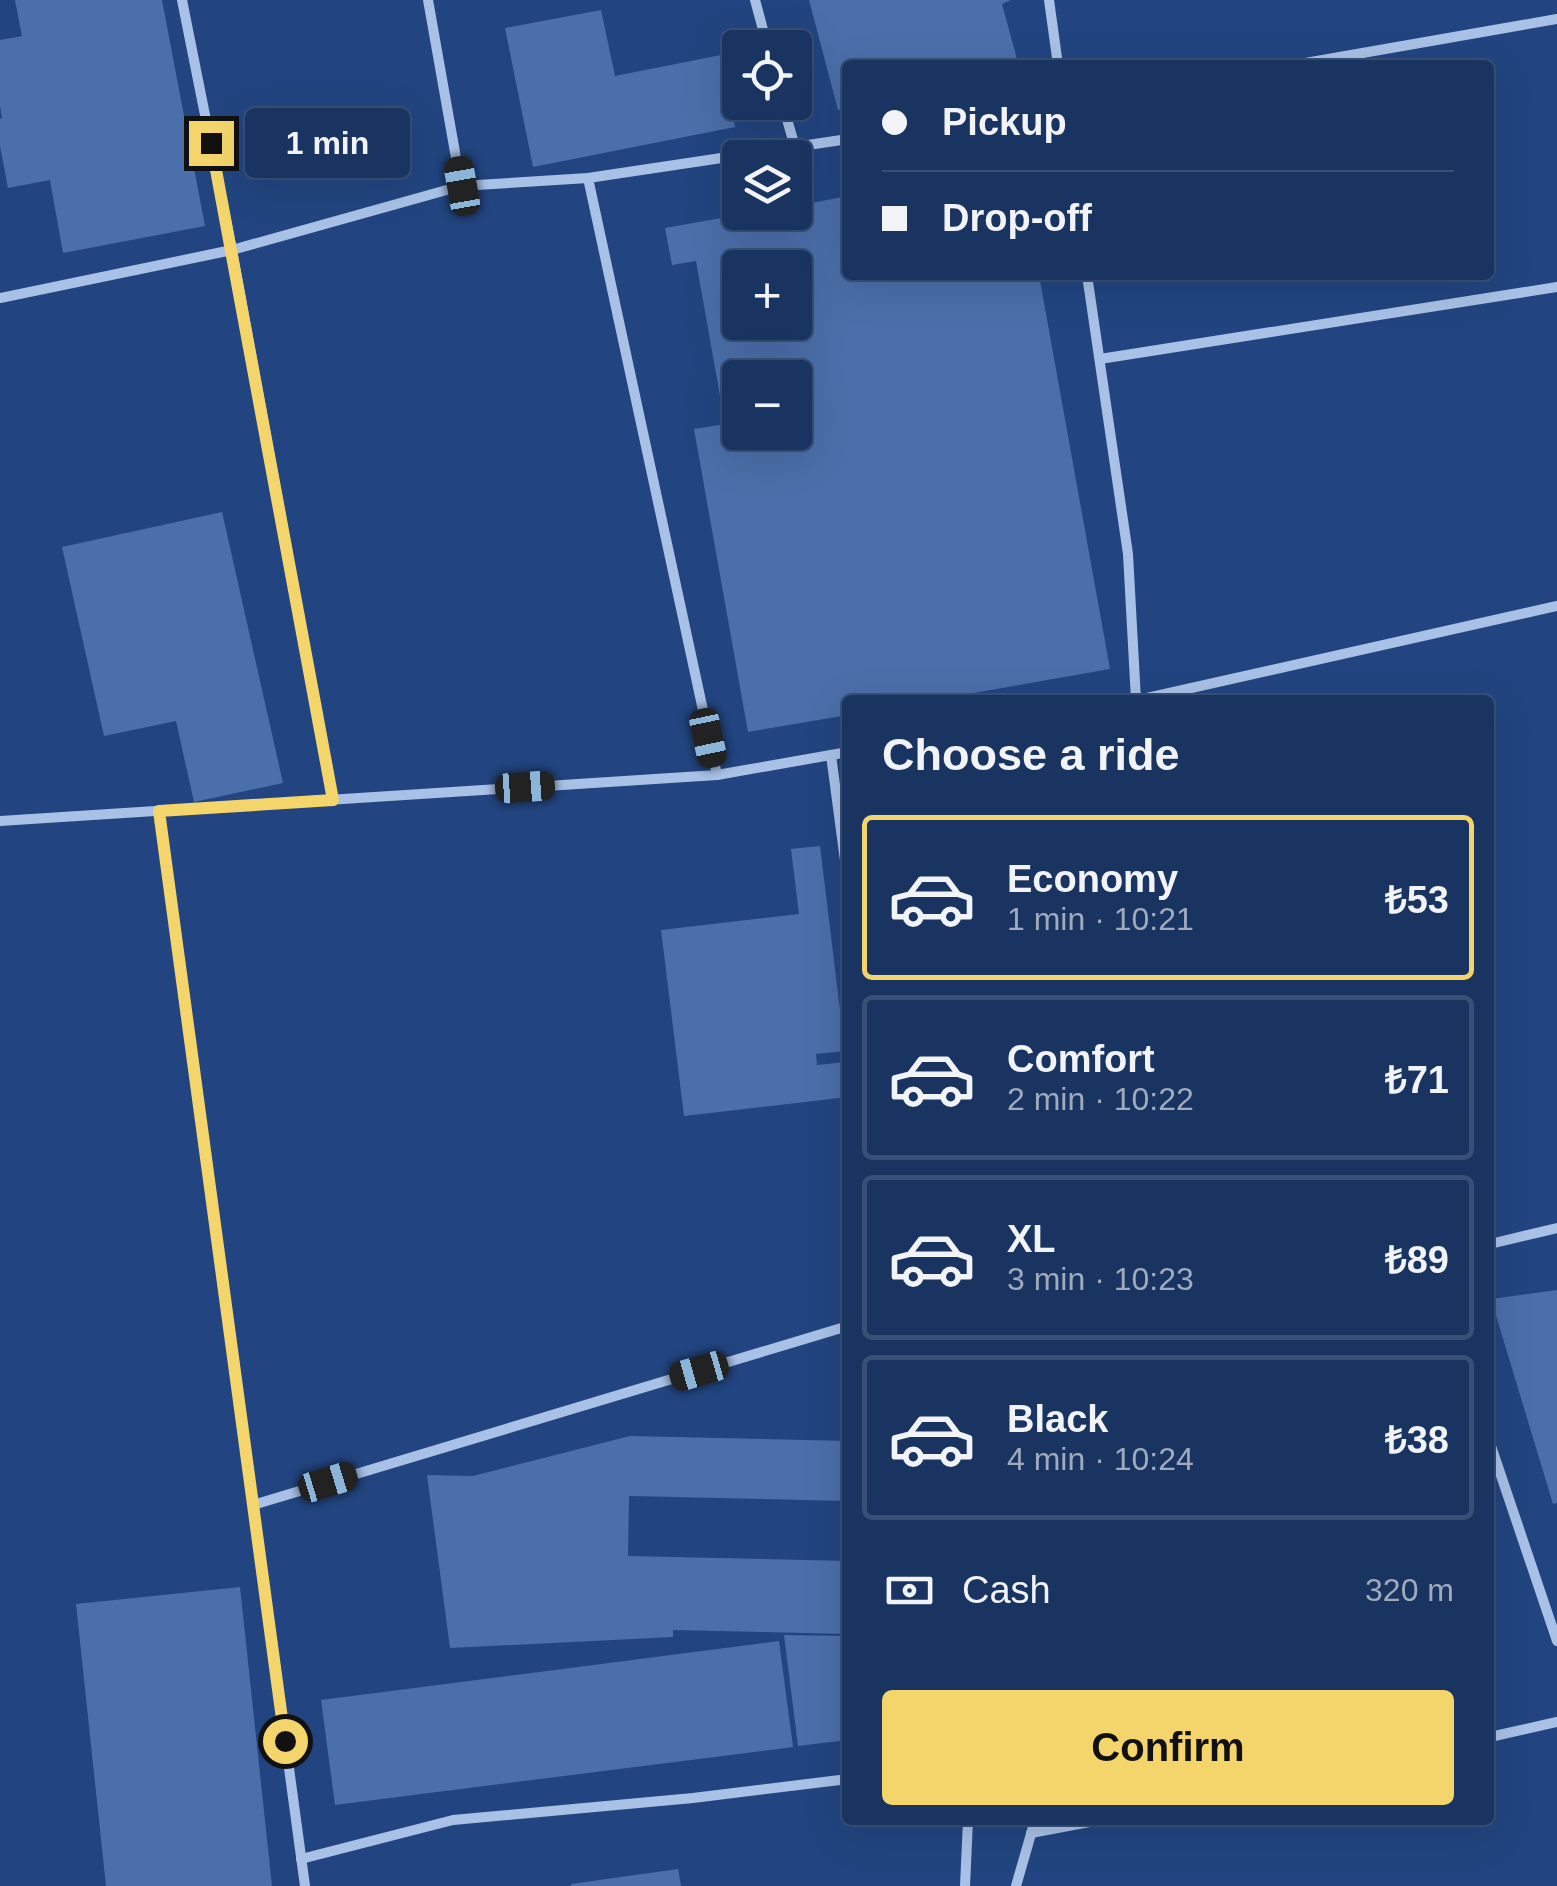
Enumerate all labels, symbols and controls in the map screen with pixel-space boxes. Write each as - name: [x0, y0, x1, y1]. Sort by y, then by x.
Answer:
- map controls: [722, 30, 812, 450]
- button: locate: [722, 30, 812, 120]
- text: Pickup: [942, 101, 1067, 143]
- callout: 1 min: [246, 108, 411, 178]
- route end: [189, 121, 234, 166]
- text: 1 min: [286, 125, 369, 161]
- button: layers: [722, 140, 812, 230]
- car: [442, 154, 482, 218]
- text: Drop-off: [942, 197, 1092, 239]
- button: +: [722, 250, 812, 340]
- button: −: [722, 360, 812, 450]
- car: [687, 706, 729, 770]
- text: Choose a ride: [882, 729, 1180, 780]
- car: [494, 770, 556, 804]
- icon: car: [887, 853, 977, 943]
- text: Economy: [1007, 858, 1178, 900]
- text: ₺53: [1385, 879, 1449, 921]
- text: 1 min · 10:21: [1007, 901, 1194, 937]
- icon: car: [887, 1033, 977, 1123]
- text: Comfort: [1007, 1038, 1155, 1080]
- text: ₺71: [1385, 1059, 1449, 1101]
- text: 2 min · 10:22: [1007, 1081, 1194, 1117]
- icon: car: [887, 1213, 977, 1303]
- text: XL: [1007, 1218, 1056, 1260]
- text: ₺89: [1385, 1239, 1449, 1281]
- text: 3 min · 10:23: [1007, 1261, 1194, 1297]
- car: [666, 1348, 732, 1394]
- icon: car: [887, 1393, 977, 1483]
- text: Black: [1007, 1398, 1108, 1440]
- text: ₺38: [1385, 1419, 1449, 1461]
- text: 4 min · 10:24: [1007, 1441, 1194, 1477]
- car: [295, 1459, 361, 1505]
- icon: cash: [882, 1563, 937, 1618]
- text: Cash: [962, 1569, 1051, 1611]
- text: 320 m: [1365, 1572, 1454, 1608]
- button: Confirm: [882, 1690, 1454, 1805]
- route start: [263, 1719, 308, 1764]

